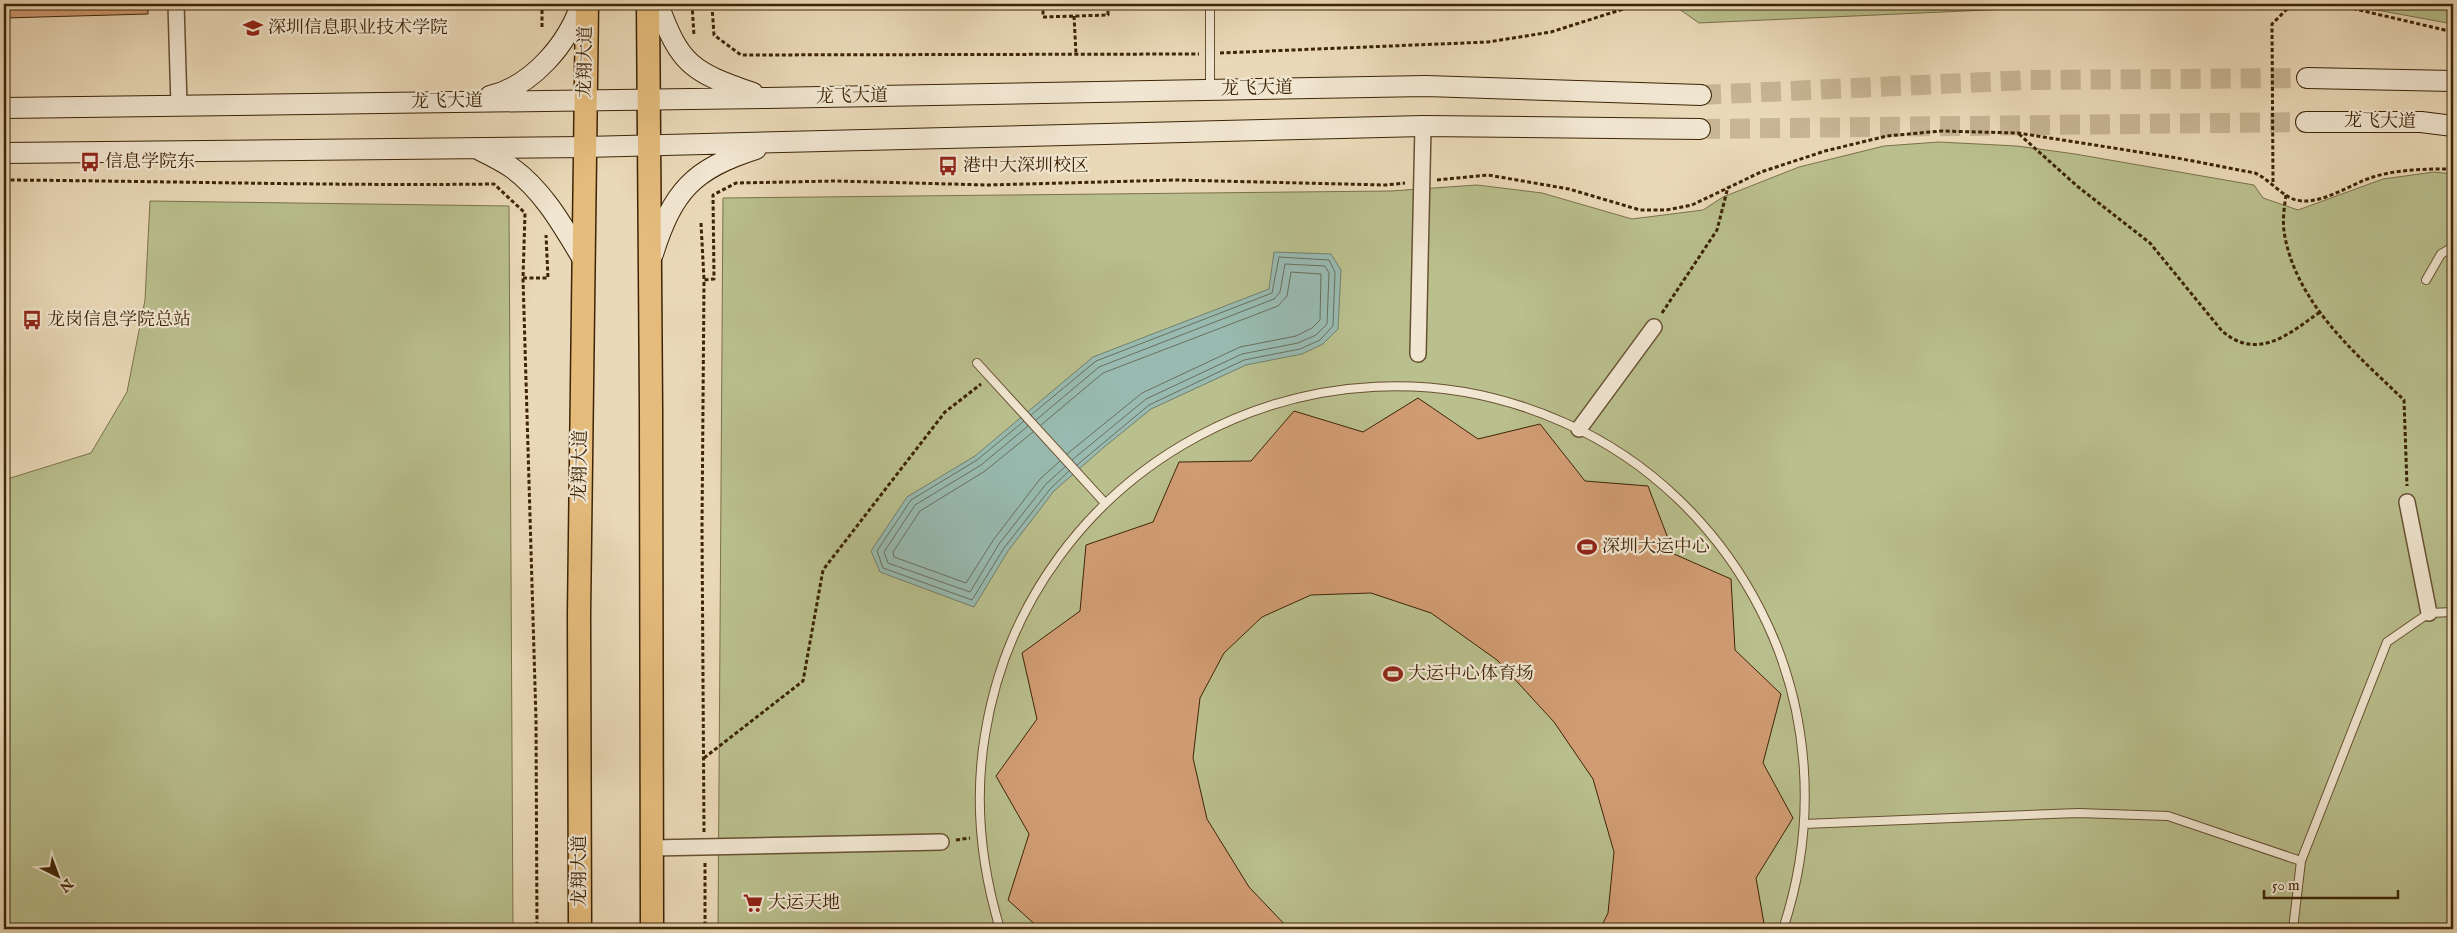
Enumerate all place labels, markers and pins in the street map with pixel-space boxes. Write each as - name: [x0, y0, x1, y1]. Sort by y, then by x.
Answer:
- school or university icon: 深圳信息职业技术学院: [242, 17, 264, 39]
- place label: 深圳信息职业技术学院: [268, 17, 448, 40]
- bus stop icon: 信息学院东: [79, 151, 101, 173]
- place label: 信息学院东: [105, 151, 195, 174]
- bus stop icon: 港中大深圳校区: [937, 155, 959, 177]
- place label: 港中大深圳校区: [963, 155, 1089, 178]
- bus stop icon: 龙岗信息学院总站: [21, 309, 43, 331]
- place label: 龙岗信息学院总站: [47, 309, 191, 332]
- sports icon: 深圳大运中心: [1576, 536, 1598, 558]
- place label: 深圳大运中心: [1602, 536, 1710, 559]
- sports icon: 大运中心体育场: [1382, 663, 1404, 685]
- place label: 大运中心体育场: [1408, 663, 1534, 686]
- supermarket icon: 大运天地: [742, 892, 764, 914]
- place label: 大运天地: [768, 892, 840, 915]

